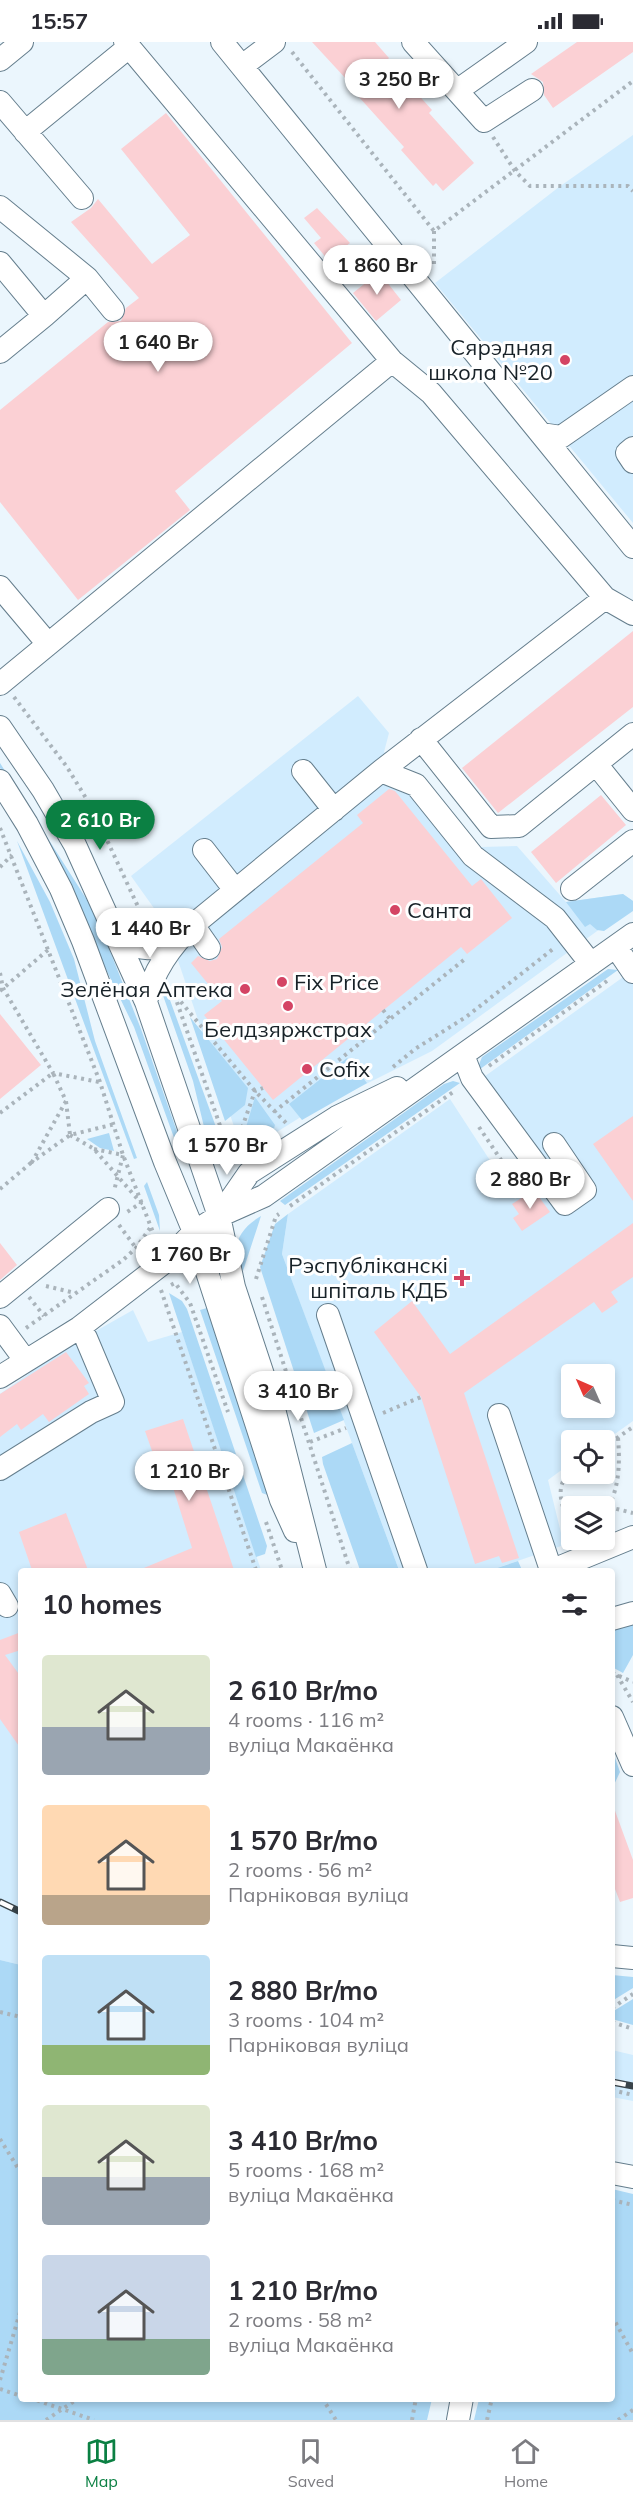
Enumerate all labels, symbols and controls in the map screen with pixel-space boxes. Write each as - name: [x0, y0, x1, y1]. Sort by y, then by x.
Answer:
- text: 15:57: [30, 7, 88, 35]
- pin: 3 250 Br: [337, 59, 461, 110]
- text: 3 250 Br: [359, 66, 439, 91]
- pin: 1 860 Br: [315, 245, 439, 296]
- text: 1 860 Br: [337, 252, 417, 277]
- pin: 1 640 Br: [96, 322, 220, 373]
- text: 1 640 Br: [118, 329, 198, 354]
- place label: Сярэдняя школа №20: [428, 333, 553, 386]
- marker: Сярэдняя школа №20: [558, 353, 572, 367]
- pin: 2 610 Br: [38, 800, 162, 851]
- text: 2 610 Br: [60, 807, 140, 832]
- place label: Санта: [407, 896, 472, 924]
- marker: Санта: [388, 903, 402, 917]
- pin: 1 440 Br: [88, 908, 212, 959]
- text: 1 440 Br: [110, 915, 190, 940]
- place label: Fix Price: [294, 968, 379, 996]
- place label: Зелёная Аптека: [60, 975, 233, 1003]
- marker: Fix Price: [275, 975, 289, 989]
- marker: Зелёная Аптека: [238, 982, 252, 996]
- marker: Белдзяржстрах: [281, 999, 295, 1013]
- place label: Белдзяржстрах: [204, 1015, 372, 1043]
- place label: Cofix: [319, 1055, 370, 1083]
- marker: Cofix: [300, 1062, 314, 1076]
- pin: 1 570 Br: [165, 1125, 289, 1176]
- text: 1 570 Br: [187, 1132, 267, 1157]
- pin: 2 880 Br: [468, 1159, 592, 1210]
- text: 2 880 Br: [490, 1166, 570, 1191]
- pin: 1 760 Br: [128, 1234, 252, 1285]
- text: 1 760 Br: [150, 1241, 230, 1266]
- place label: Рэспубліканскі шпіталь КДБ: [288, 1251, 448, 1304]
- marker: Рэспубліканскі шпіталь КДБ: [453, 1269, 471, 1287]
- north arrow: [561, 1364, 615, 1418]
- map controls: [561, 1364, 615, 1550]
- pin: 3 410 Br: [236, 1371, 360, 1422]
- text: 3 410 Br: [258, 1378, 338, 1403]
- button: locate: [561, 1430, 615, 1484]
- pin: 1 210 Br: [127, 1451, 251, 1502]
- text: 1 210 Br: [149, 1458, 229, 1483]
- button: layers: [561, 1496, 615, 1550]
- text: 10 homes: [42, 1588, 162, 1621]
- icon: filters: [558, 1588, 591, 1621]
- text: 2 610 Br/mo: [228, 1674, 378, 1707]
- icon: home: [90, 1679, 162, 1751]
- text: 4 rooms · 116 m²: [228, 1707, 384, 1732]
- text: вуліца Макаёнка: [228, 1732, 394, 1757]
- text: 1 570 Br/mo: [228, 1824, 378, 1857]
- icon: home: [90, 1829, 162, 1901]
- text: 2 rooms · 56 m²: [228, 1857, 372, 1882]
- text: Парніковая вуліца: [228, 1882, 409, 1907]
- text: 2 880 Br/mo: [228, 1974, 378, 2007]
- icon: home: [90, 1979, 162, 2051]
- text: 3 rooms · 104 m²: [228, 2007, 384, 2032]
- text: Парніковая вуліца: [228, 2032, 409, 2057]
- text: 3 410 Br/mo: [228, 2124, 378, 2157]
- icon: home: [90, 2129, 162, 2201]
- text: 5 rooms · 168 m²: [228, 2157, 384, 2182]
- text: вуліца Макаёнка: [228, 2182, 394, 2207]
- text: 1 210 Br/mo: [228, 2274, 378, 2307]
- icon: home: [90, 2279, 162, 2351]
- text: 2 rooms · 58 m²: [228, 2307, 372, 2332]
- text: вуліца Макаёнка: [228, 2332, 394, 2357]
- tab: Map: [85, 2435, 118, 2491]
- tab: Saved: [288, 2435, 334, 2491]
- tab: Home: [504, 2435, 548, 2491]

